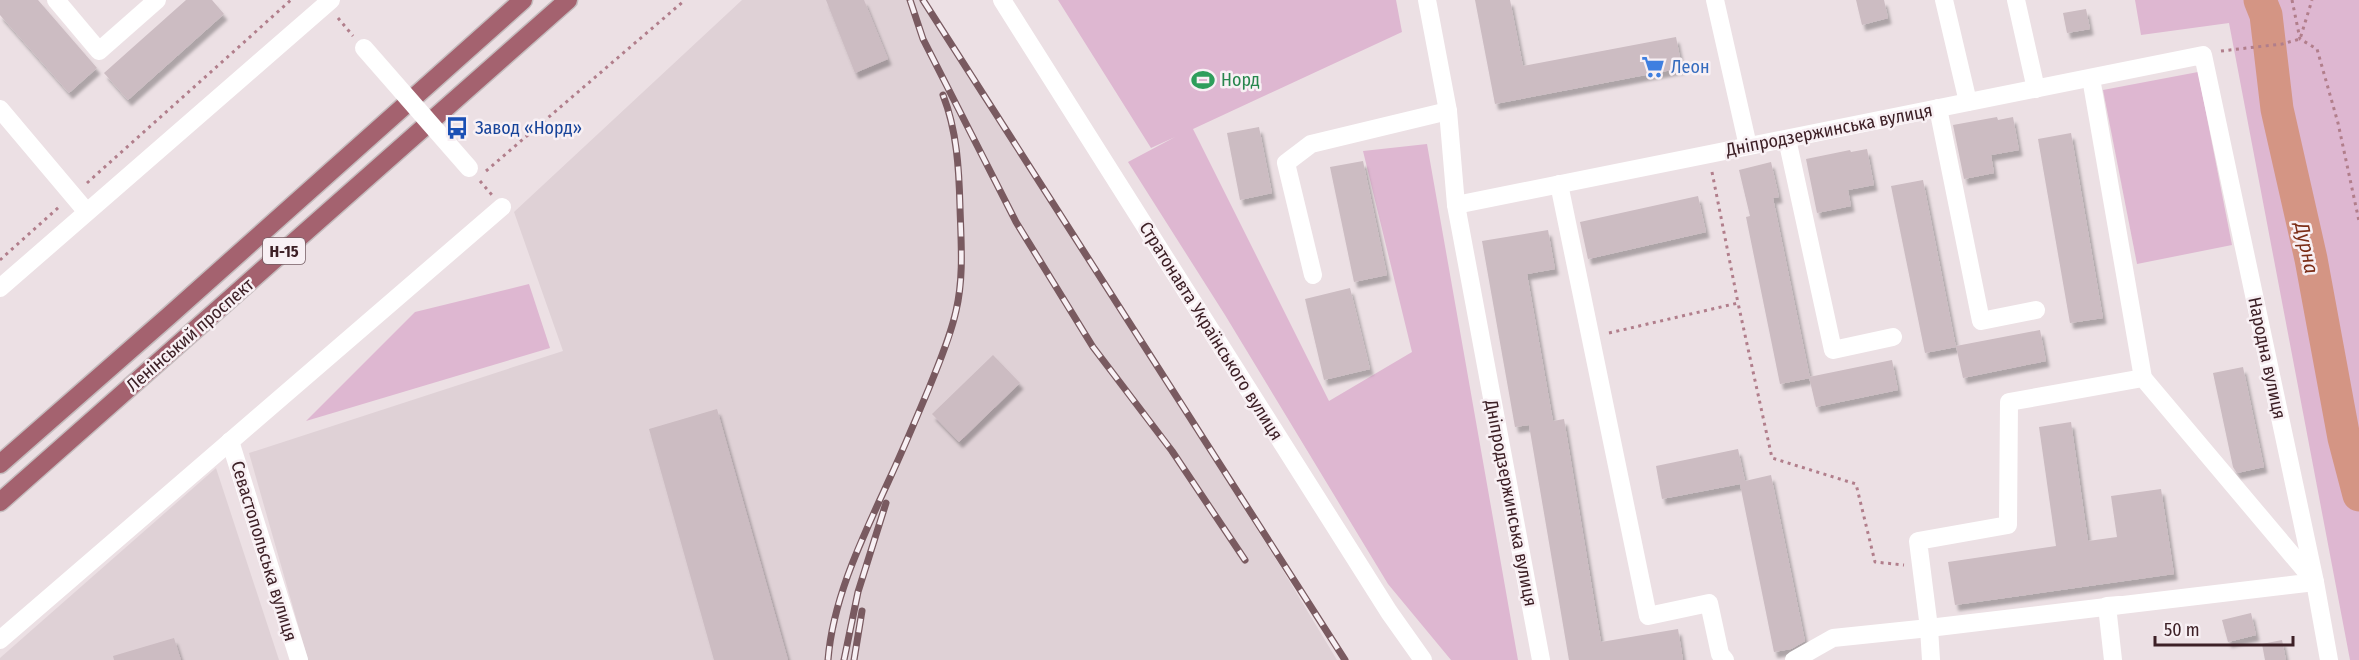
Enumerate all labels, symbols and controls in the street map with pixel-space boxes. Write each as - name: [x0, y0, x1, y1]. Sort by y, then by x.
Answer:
- supermarket icon: Леон: [1640, 54, 1666, 80]
- place label: Леон: [1671, 56, 1710, 78]
- sports icon: Норд: [1190, 67, 1216, 93]
- place label: Норд: [1221, 69, 1260, 91]
- street label: Дніпродзержинська вулиця: [1723, 99, 1934, 161]
- bus stop icon: Завод «Норд»: [444, 115, 470, 141]
- place label: Завод «Норд»: [475, 117, 582, 139]
- street label: Стратонавта Українського вулиця: [1134, 218, 1288, 444]
- water label: Дурна: [2290, 218, 2324, 276]
- road number: Н-15: [263, 238, 305, 264]
- street label: Ленінський проспект: [122, 273, 259, 396]
- street label: Народна вулиця: [2243, 295, 2291, 421]
- street label: Дніпродзержинська вулиця: [1480, 397, 1542, 608]
- street label: Севастопольська вулиця: [226, 458, 302, 644]
- scale bar: [2155, 609, 2293, 647]
- text: 50 m: [2164, 619, 2200, 641]

